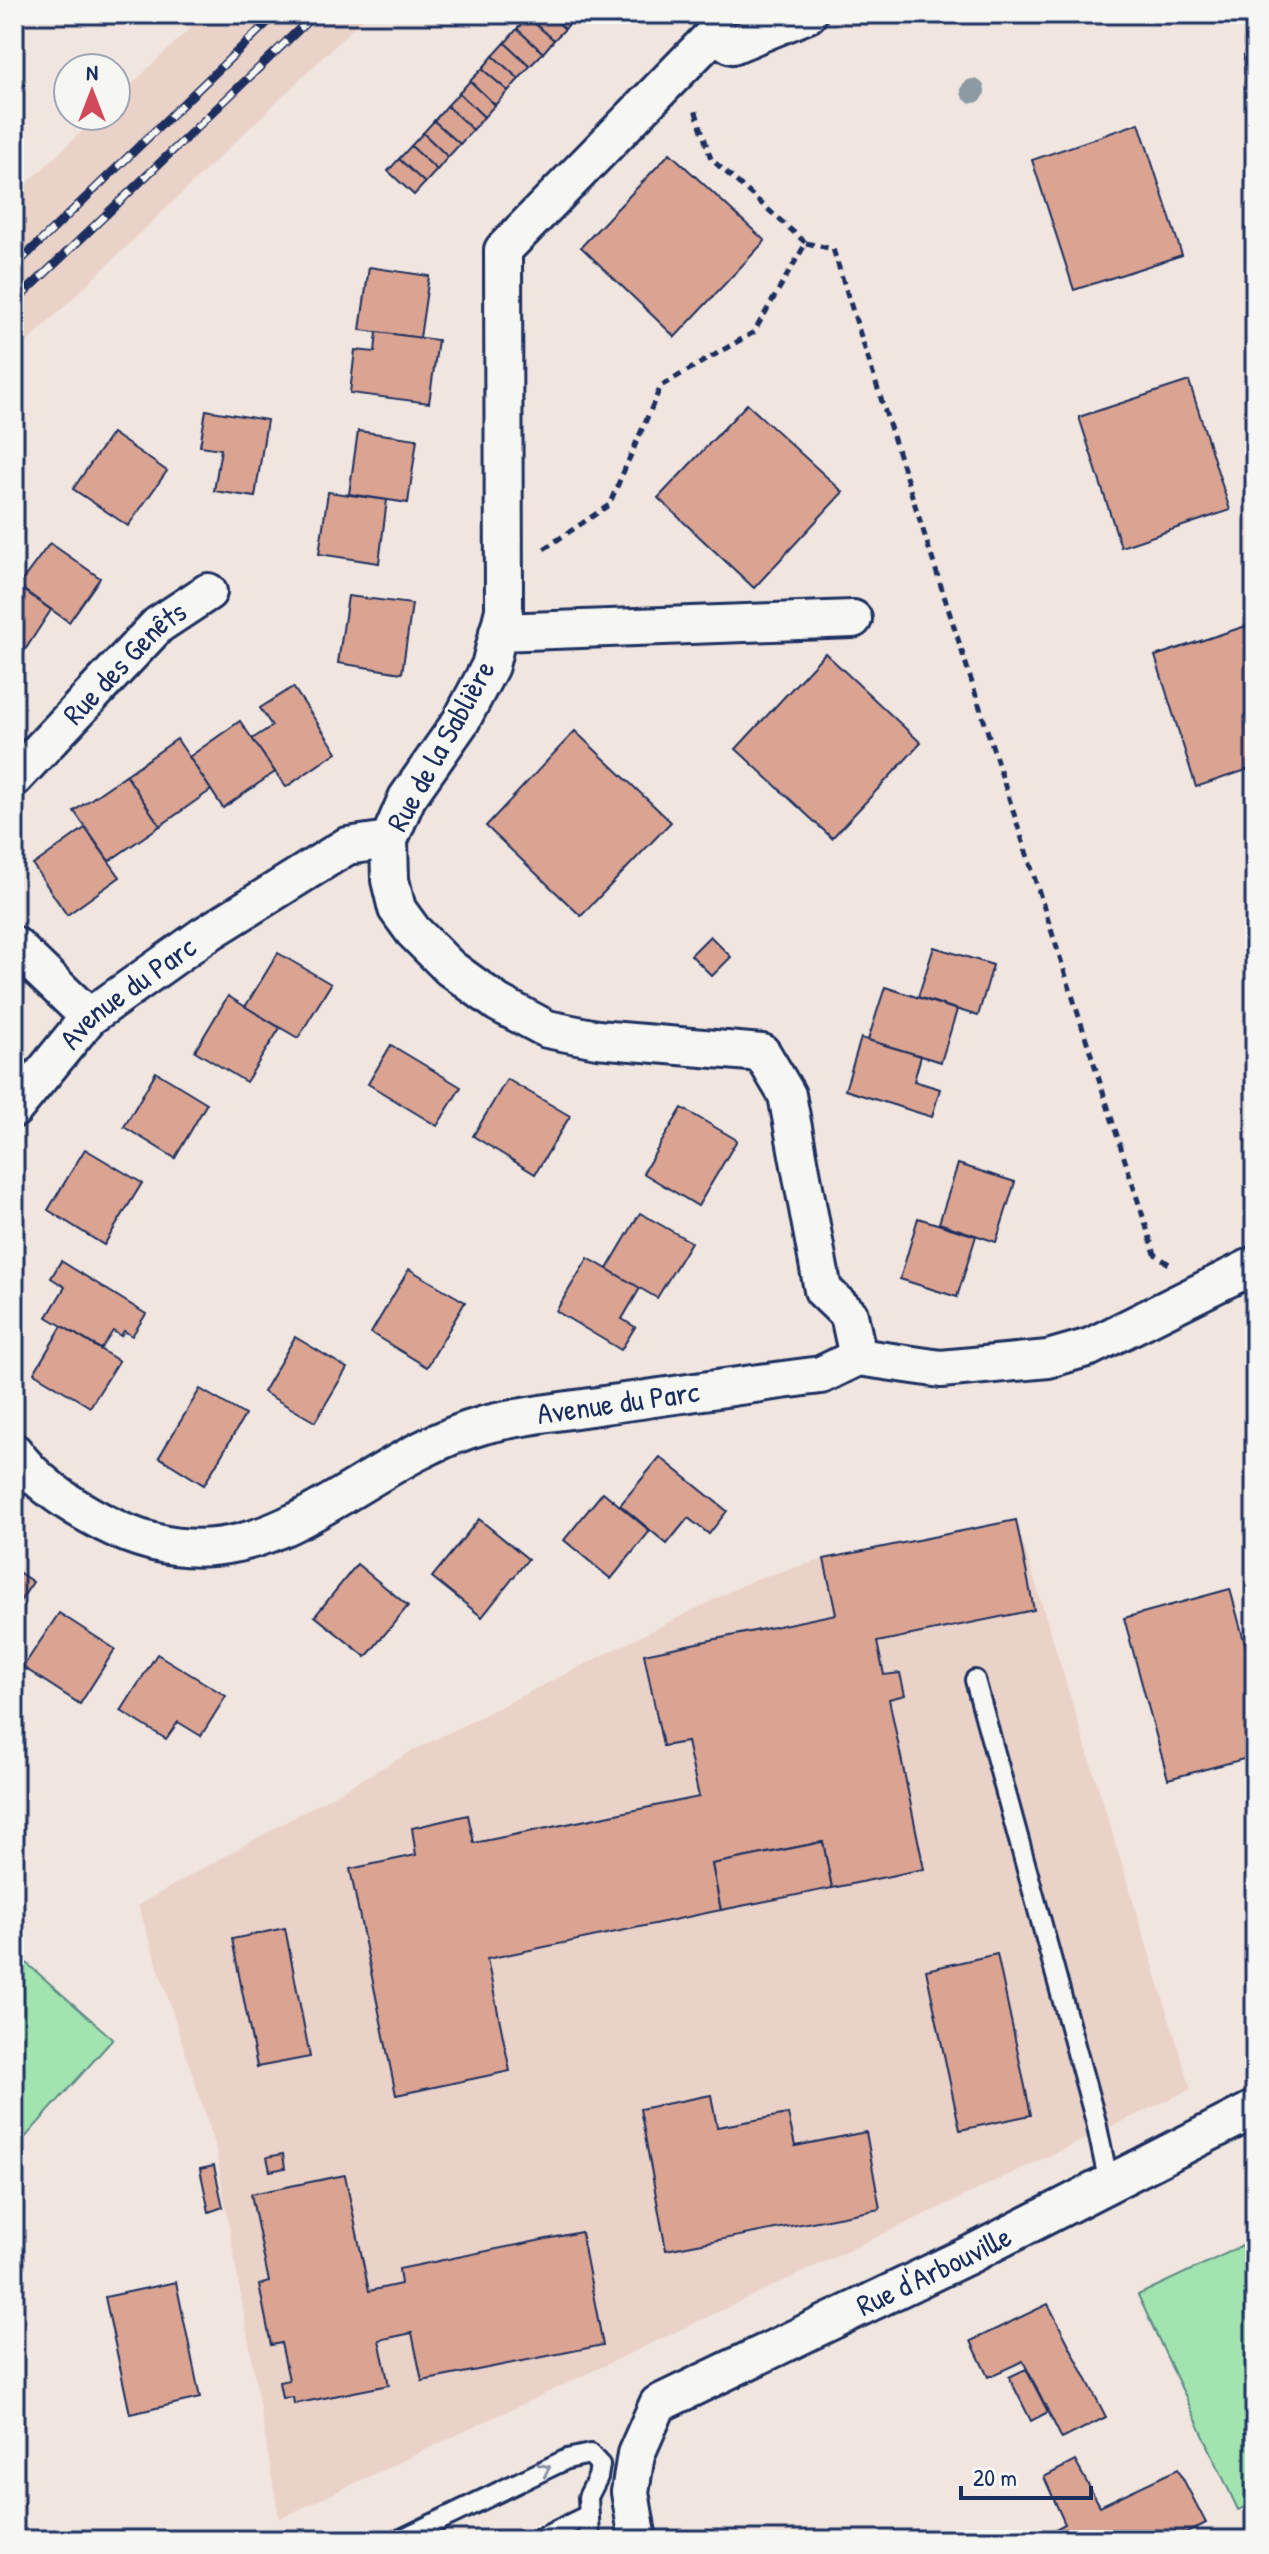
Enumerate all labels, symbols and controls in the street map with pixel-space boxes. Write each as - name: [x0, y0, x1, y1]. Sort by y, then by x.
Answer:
- north arrow: [52, 52, 132, 132]
- text: N: [86, 57, 98, 87]
- street label: Rue des Genêts: [53, 591, 194, 733]
- street label: Rue de la Sablière: [377, 653, 504, 838]
- street label: Avenue du Parc: [50, 926, 204, 1057]
- street label: Avenue du Parc: [534, 1371, 702, 1433]
- street label: Rue d'Arbouville: [850, 2216, 1018, 2325]
- scale bar: [961, 2450, 1091, 2500]
- text: 20 m: [973, 2461, 1017, 2493]
- one-way arrow: [537, 2463, 552, 2479]

